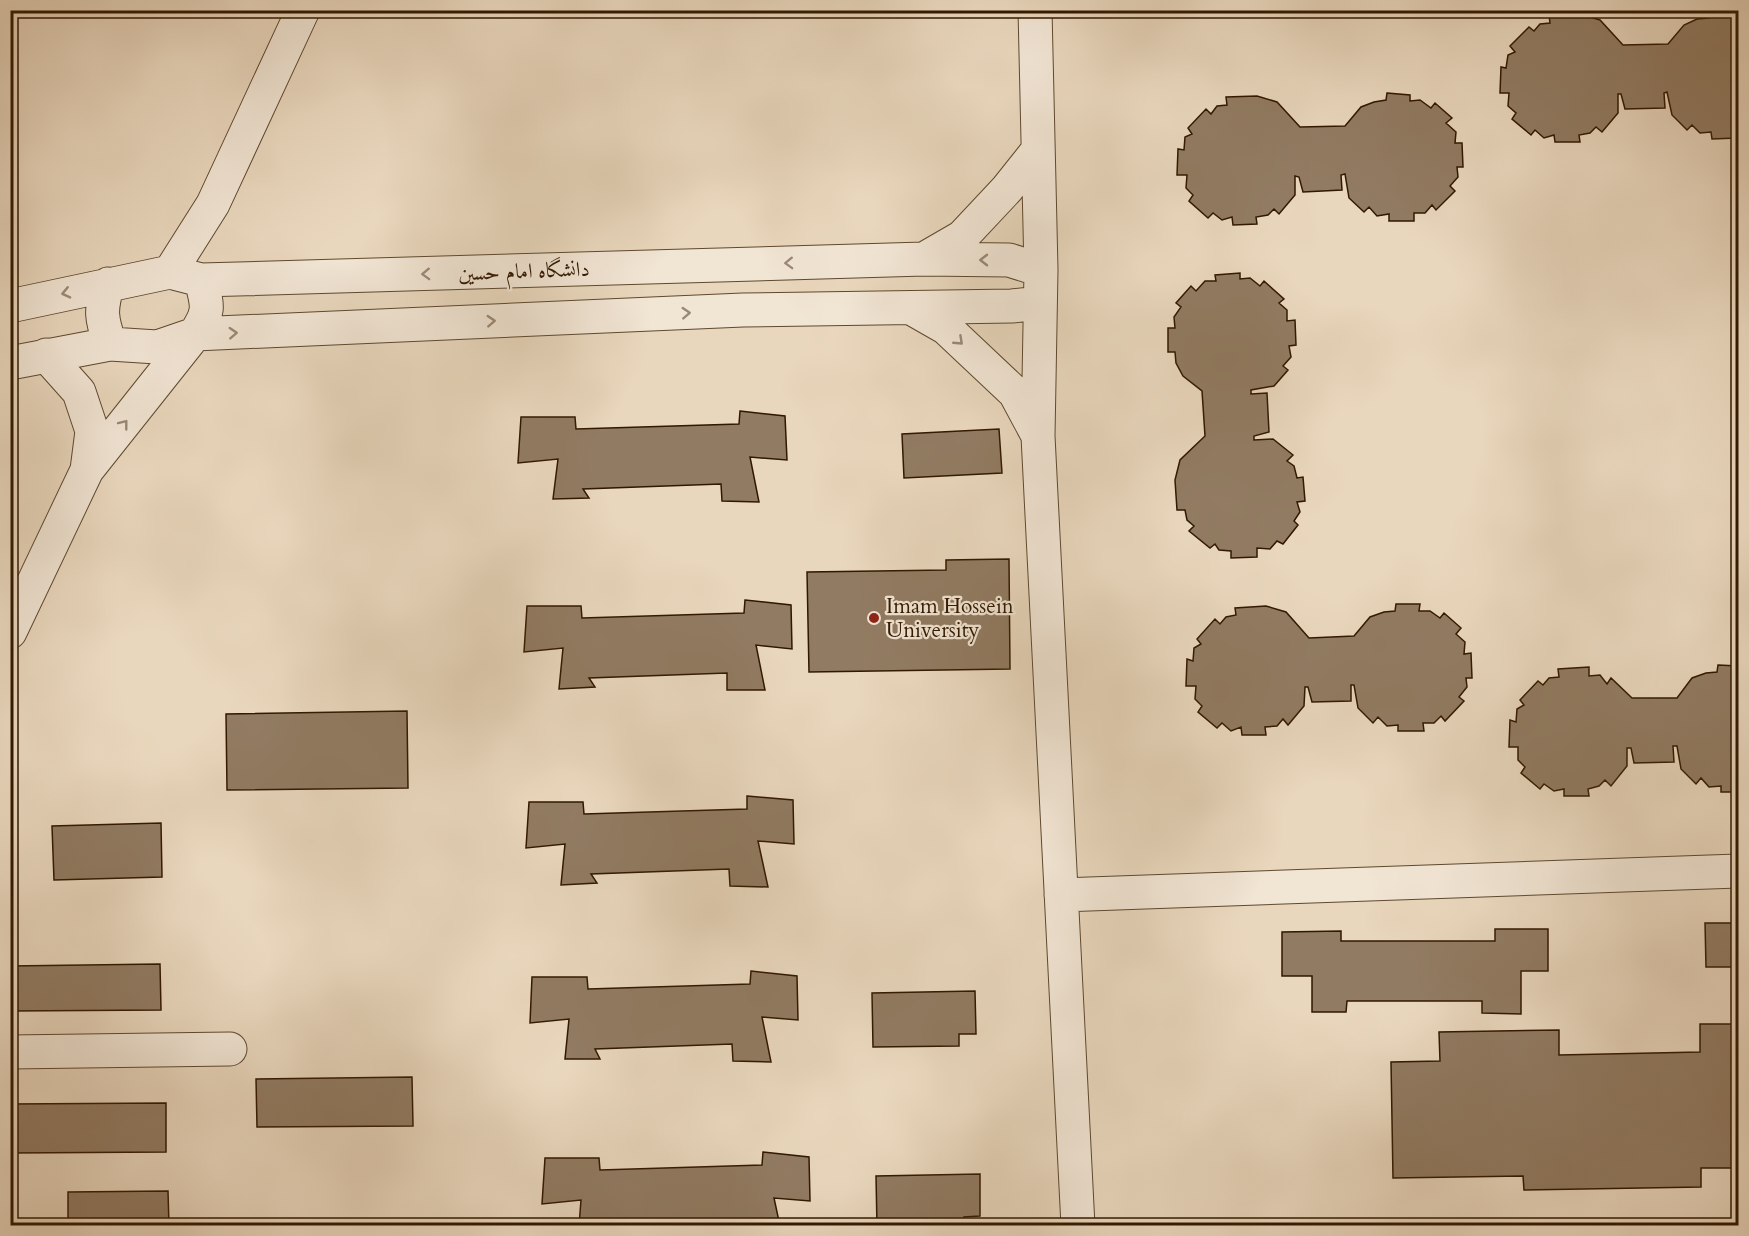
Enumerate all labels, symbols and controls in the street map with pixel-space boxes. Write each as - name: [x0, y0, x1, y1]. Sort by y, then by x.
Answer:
- one-way arrow: [979, 254, 988, 266]
- street label: دانشگاه امام حسین: [458, 255, 590, 291]
- one-way arrow: [784, 257, 793, 270]
- one-way arrow: [421, 267, 430, 280]
- one-way arrow: [62, 286, 72, 299]
- one-way arrow: [681, 306, 690, 319]
- one-way arrow: [486, 315, 495, 328]
- one-way arrow: [229, 326, 238, 339]
- one-way arrow: [953, 334, 963, 345]
- one-way arrow: [117, 420, 128, 431]
- place label: Imam Hossein University: [886, 592, 1014, 645]
- marker: Imam Hossein University: [867, 611, 881, 625]

